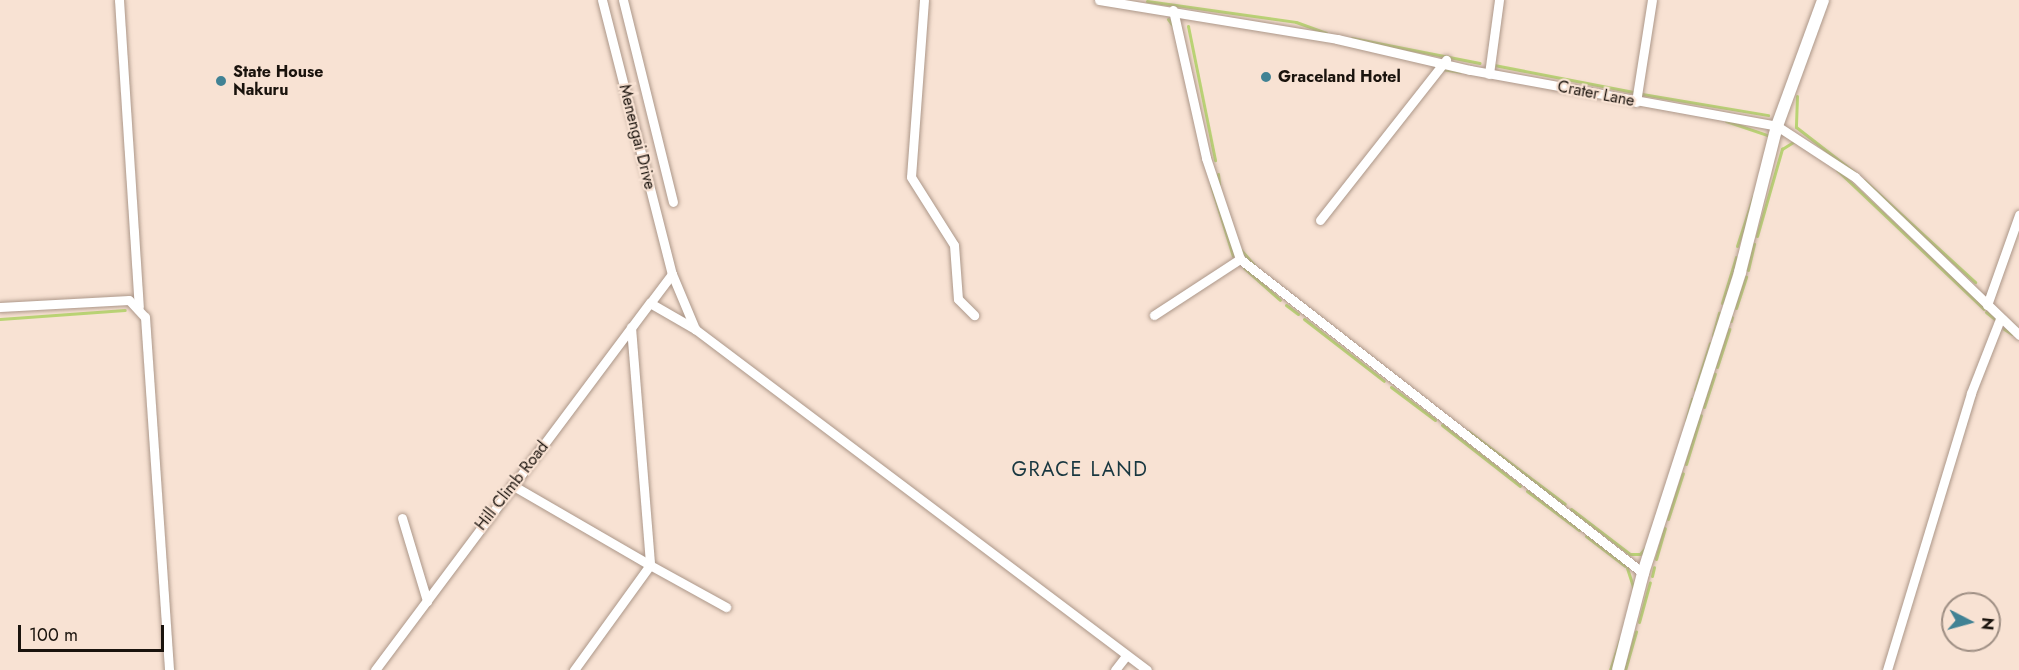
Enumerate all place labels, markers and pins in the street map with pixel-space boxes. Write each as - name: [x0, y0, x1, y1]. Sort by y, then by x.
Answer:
- place label: State House Nakuru: [233, 62, 323, 100]
- place label: Graceland Hotel: [1278, 67, 1401, 87]
- marker: Graceland Hotel: [1259, 70, 1273, 84]
- marker: State House Nakuru: [214, 74, 228, 88]

